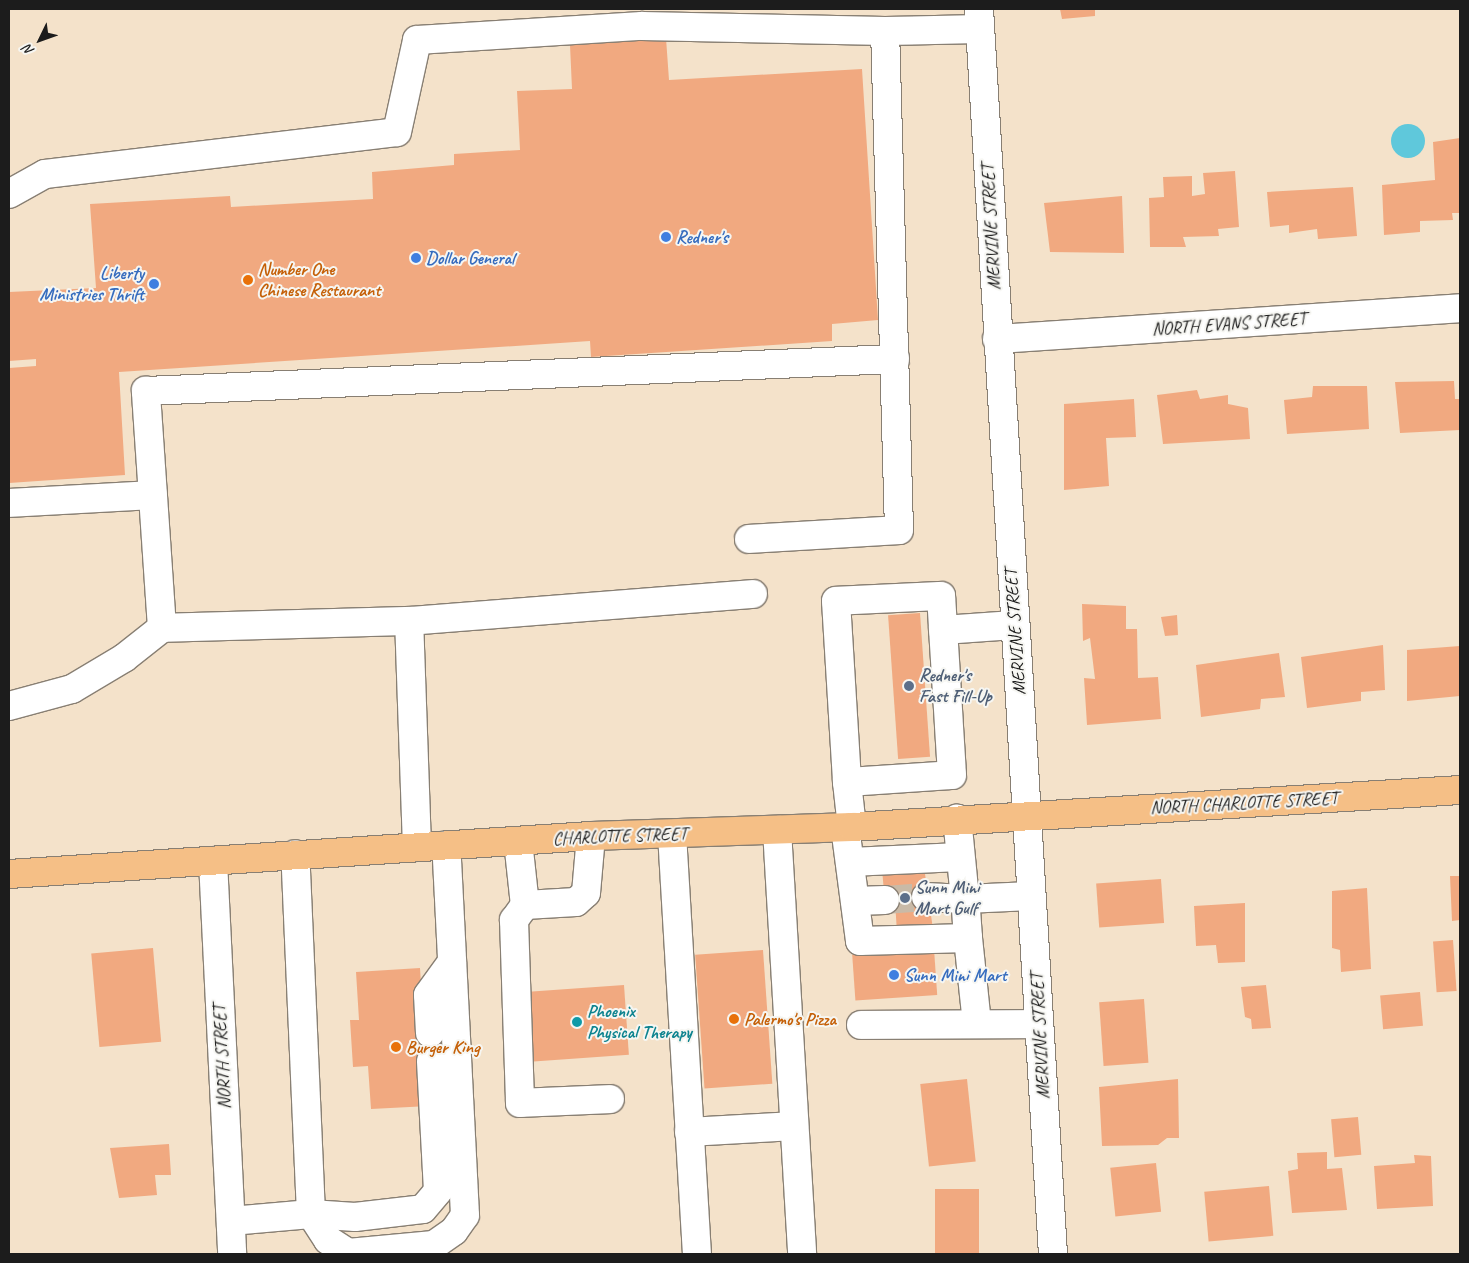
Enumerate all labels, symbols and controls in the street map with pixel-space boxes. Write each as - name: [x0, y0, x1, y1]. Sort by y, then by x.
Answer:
- north arrow: [15, 15, 65, 65]
- text: N: [19, 41, 38, 59]
- street label: MERVINE STREET: [977, 164, 1005, 290]
- place label: Redner's: [676, 226, 728, 248]
- marker: Redner's: [660, 231, 672, 243]
- place label: Dollar General: [426, 247, 514, 269]
- marker: Dollar General: [410, 252, 422, 264]
- place label: Number One Chinese Restaurant: [258, 259, 380, 302]
- place label: Liberty Ministries Thrift: [39, 263, 144, 306]
- marker: Number One Chinese Restaurant: [242, 274, 254, 286]
- marker: Liberty Ministries Thrift: [148, 278, 160, 290]
- street label: NORTH EVANS STREET: [1152, 308, 1306, 340]
- street label: MERVINE STREET: [1000, 569, 1030, 695]
- place label: Redner's Fast Fill-Up: [919, 665, 992, 708]
- marker: Redner's Fast Fill-Up: [903, 680, 915, 692]
- street label: NORTH CHARLOTTE STREET: [1151, 787, 1337, 819]
- street label: CHARLOTTE STREET: [552, 823, 688, 849]
- place label: Sunn Mini Mart Gulf: [915, 877, 980, 920]
- marker: Sunn Mini Mart Gulf: [899, 892, 911, 904]
- place label: Sunn Mini Mart: [904, 964, 1007, 986]
- marker: Sunn Mini Mart: [888, 969, 900, 981]
- street label: MERVINE STREET: [1026, 973, 1054, 1099]
- place label: Phoenix Physical Therapy: [587, 1001, 692, 1044]
- street label: NORTH STREET: [208, 1004, 236, 1110]
- place label: Palermo's Pizza: [744, 1008, 836, 1030]
- marker: Palermo's Pizza: [728, 1013, 740, 1025]
- marker: Phoenix Physical Therapy: [571, 1016, 583, 1028]
- place label: Burger King: [406, 1036, 480, 1058]
- marker: Burger King: [390, 1041, 402, 1053]

